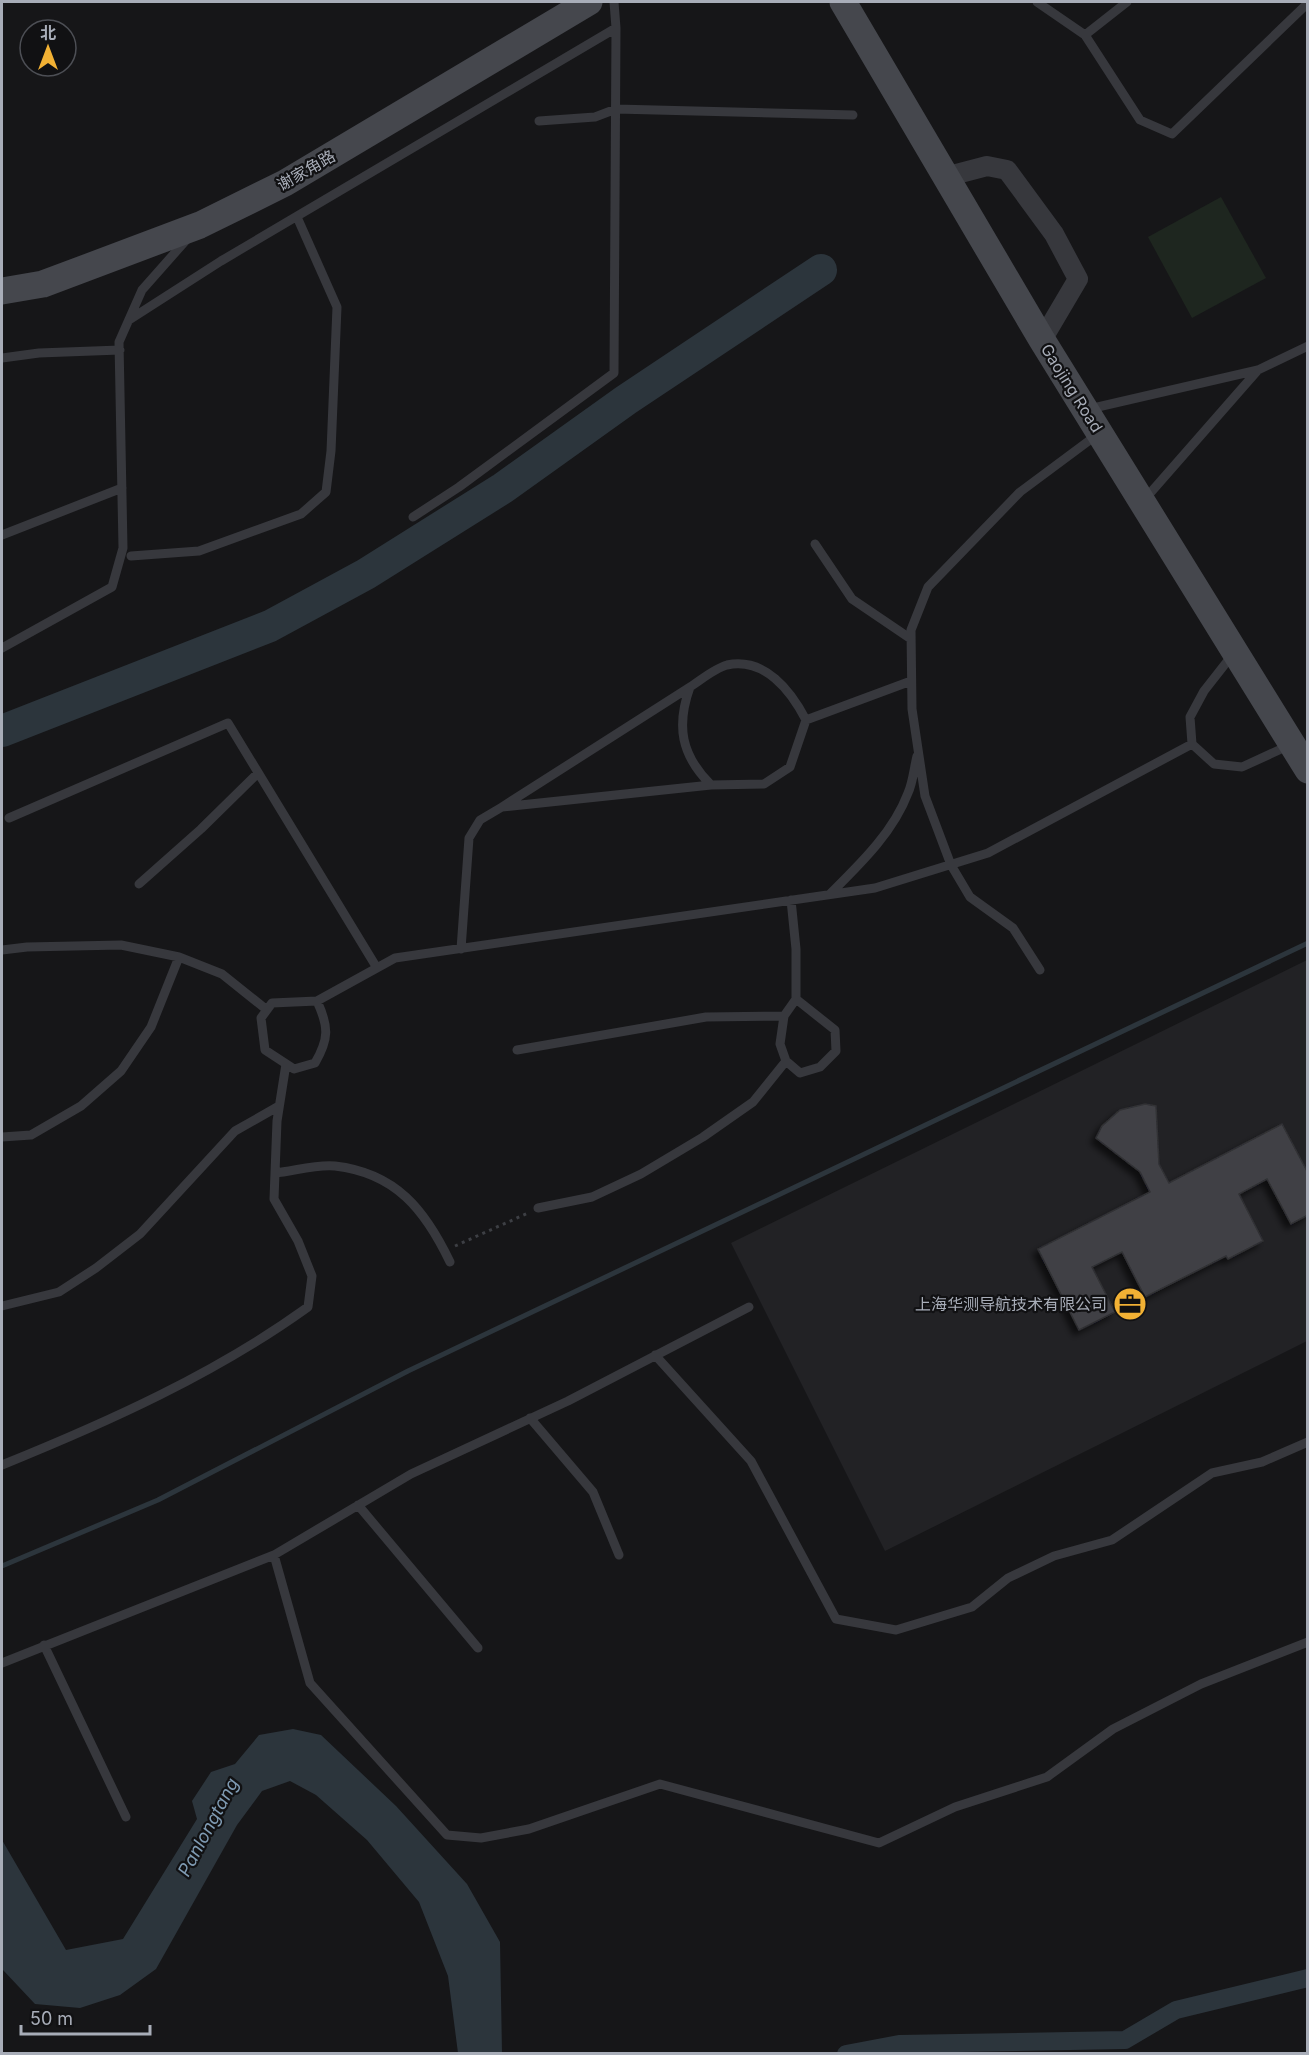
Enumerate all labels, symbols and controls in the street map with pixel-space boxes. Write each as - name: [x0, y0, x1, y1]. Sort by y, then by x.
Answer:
- north arrow: [18, 18, 78, 78]
- text: 北: [40, 23, 56, 43]
- street label: 谢家角路: [273, 145, 339, 195]
- street label: Gaojing Road: [1037, 340, 1107, 436]
- office icon: 上海华测导航技术有限公司: [1112, 1286, 1148, 1322]
- place label: 上海华测导航技术有限公司: [915, 1294, 1107, 1314]
- water label: Panlongtang: [173, 1774, 243, 1880]
- scale bar: [21, 1998, 150, 2036]
- text: 50 m: [30, 2008, 73, 2029]

